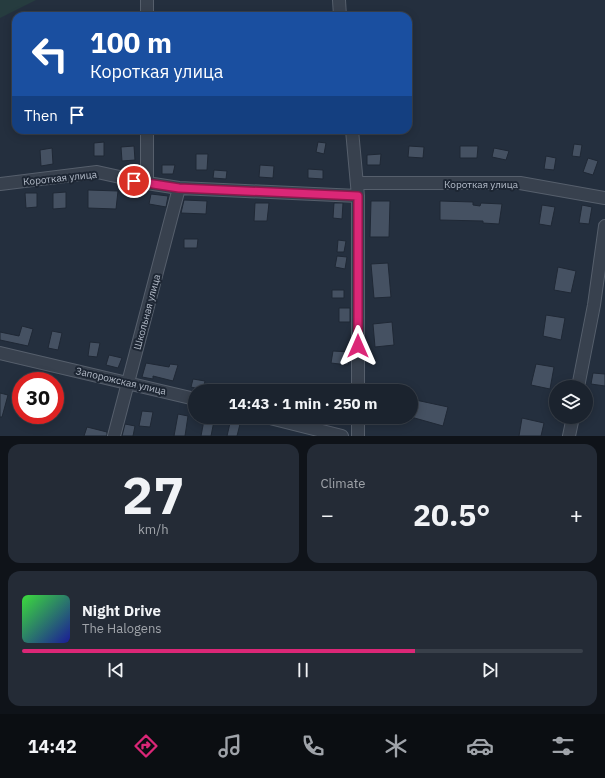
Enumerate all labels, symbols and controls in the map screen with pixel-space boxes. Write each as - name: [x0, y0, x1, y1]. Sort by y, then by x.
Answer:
- text: 100 m: [90, 24, 172, 61]
- icon: left: [24, 28, 76, 80]
- text: Короткая улица: [90, 60, 223, 83]
- icon: arrive: [66, 104, 88, 126]
- text: Then: [24, 106, 58, 125]
- pin: [117, 164, 151, 198]
- street label: Короткая улица: [22, 168, 98, 188]
- icon: arrive: [123, 170, 145, 192]
- street label: Короткая улица: [444, 178, 519, 191]
- street label: Школьная улица: [131, 272, 164, 351]
- position arrow: [337, 325, 379, 367]
- street label: Запорожская улица: [74, 364, 168, 398]
- speed limit sign: 30: [12, 372, 64, 424]
- map controls: [549, 380, 593, 424]
- button: layers: [549, 380, 593, 424]
- text: 14:43 · 1 min · 250 m: [229, 394, 377, 413]
- text: 27: [122, 461, 184, 528]
- text: Climate: [321, 475, 365, 492]
- text: 20.5°: [413, 495, 490, 534]
- text: −: [321, 500, 334, 529]
- text: +: [570, 500, 583, 529]
- text: km/h: [138, 521, 169, 538]
- text: Night Drive: [82, 601, 161, 620]
- text: The Halogens: [82, 620, 162, 637]
- icon: previous: [105, 659, 127, 681]
- icon: pause: [292, 659, 314, 681]
- icon: next: [479, 659, 501, 681]
- icon: directions: [132, 732, 160, 760]
- icon: music: [216, 732, 244, 760]
- icon: phone: [299, 732, 327, 760]
- icon: climate: [382, 732, 410, 760]
- icon: car: [466, 732, 494, 760]
- icon: filters: [549, 732, 577, 760]
- text: 14:42: [28, 735, 77, 758]

